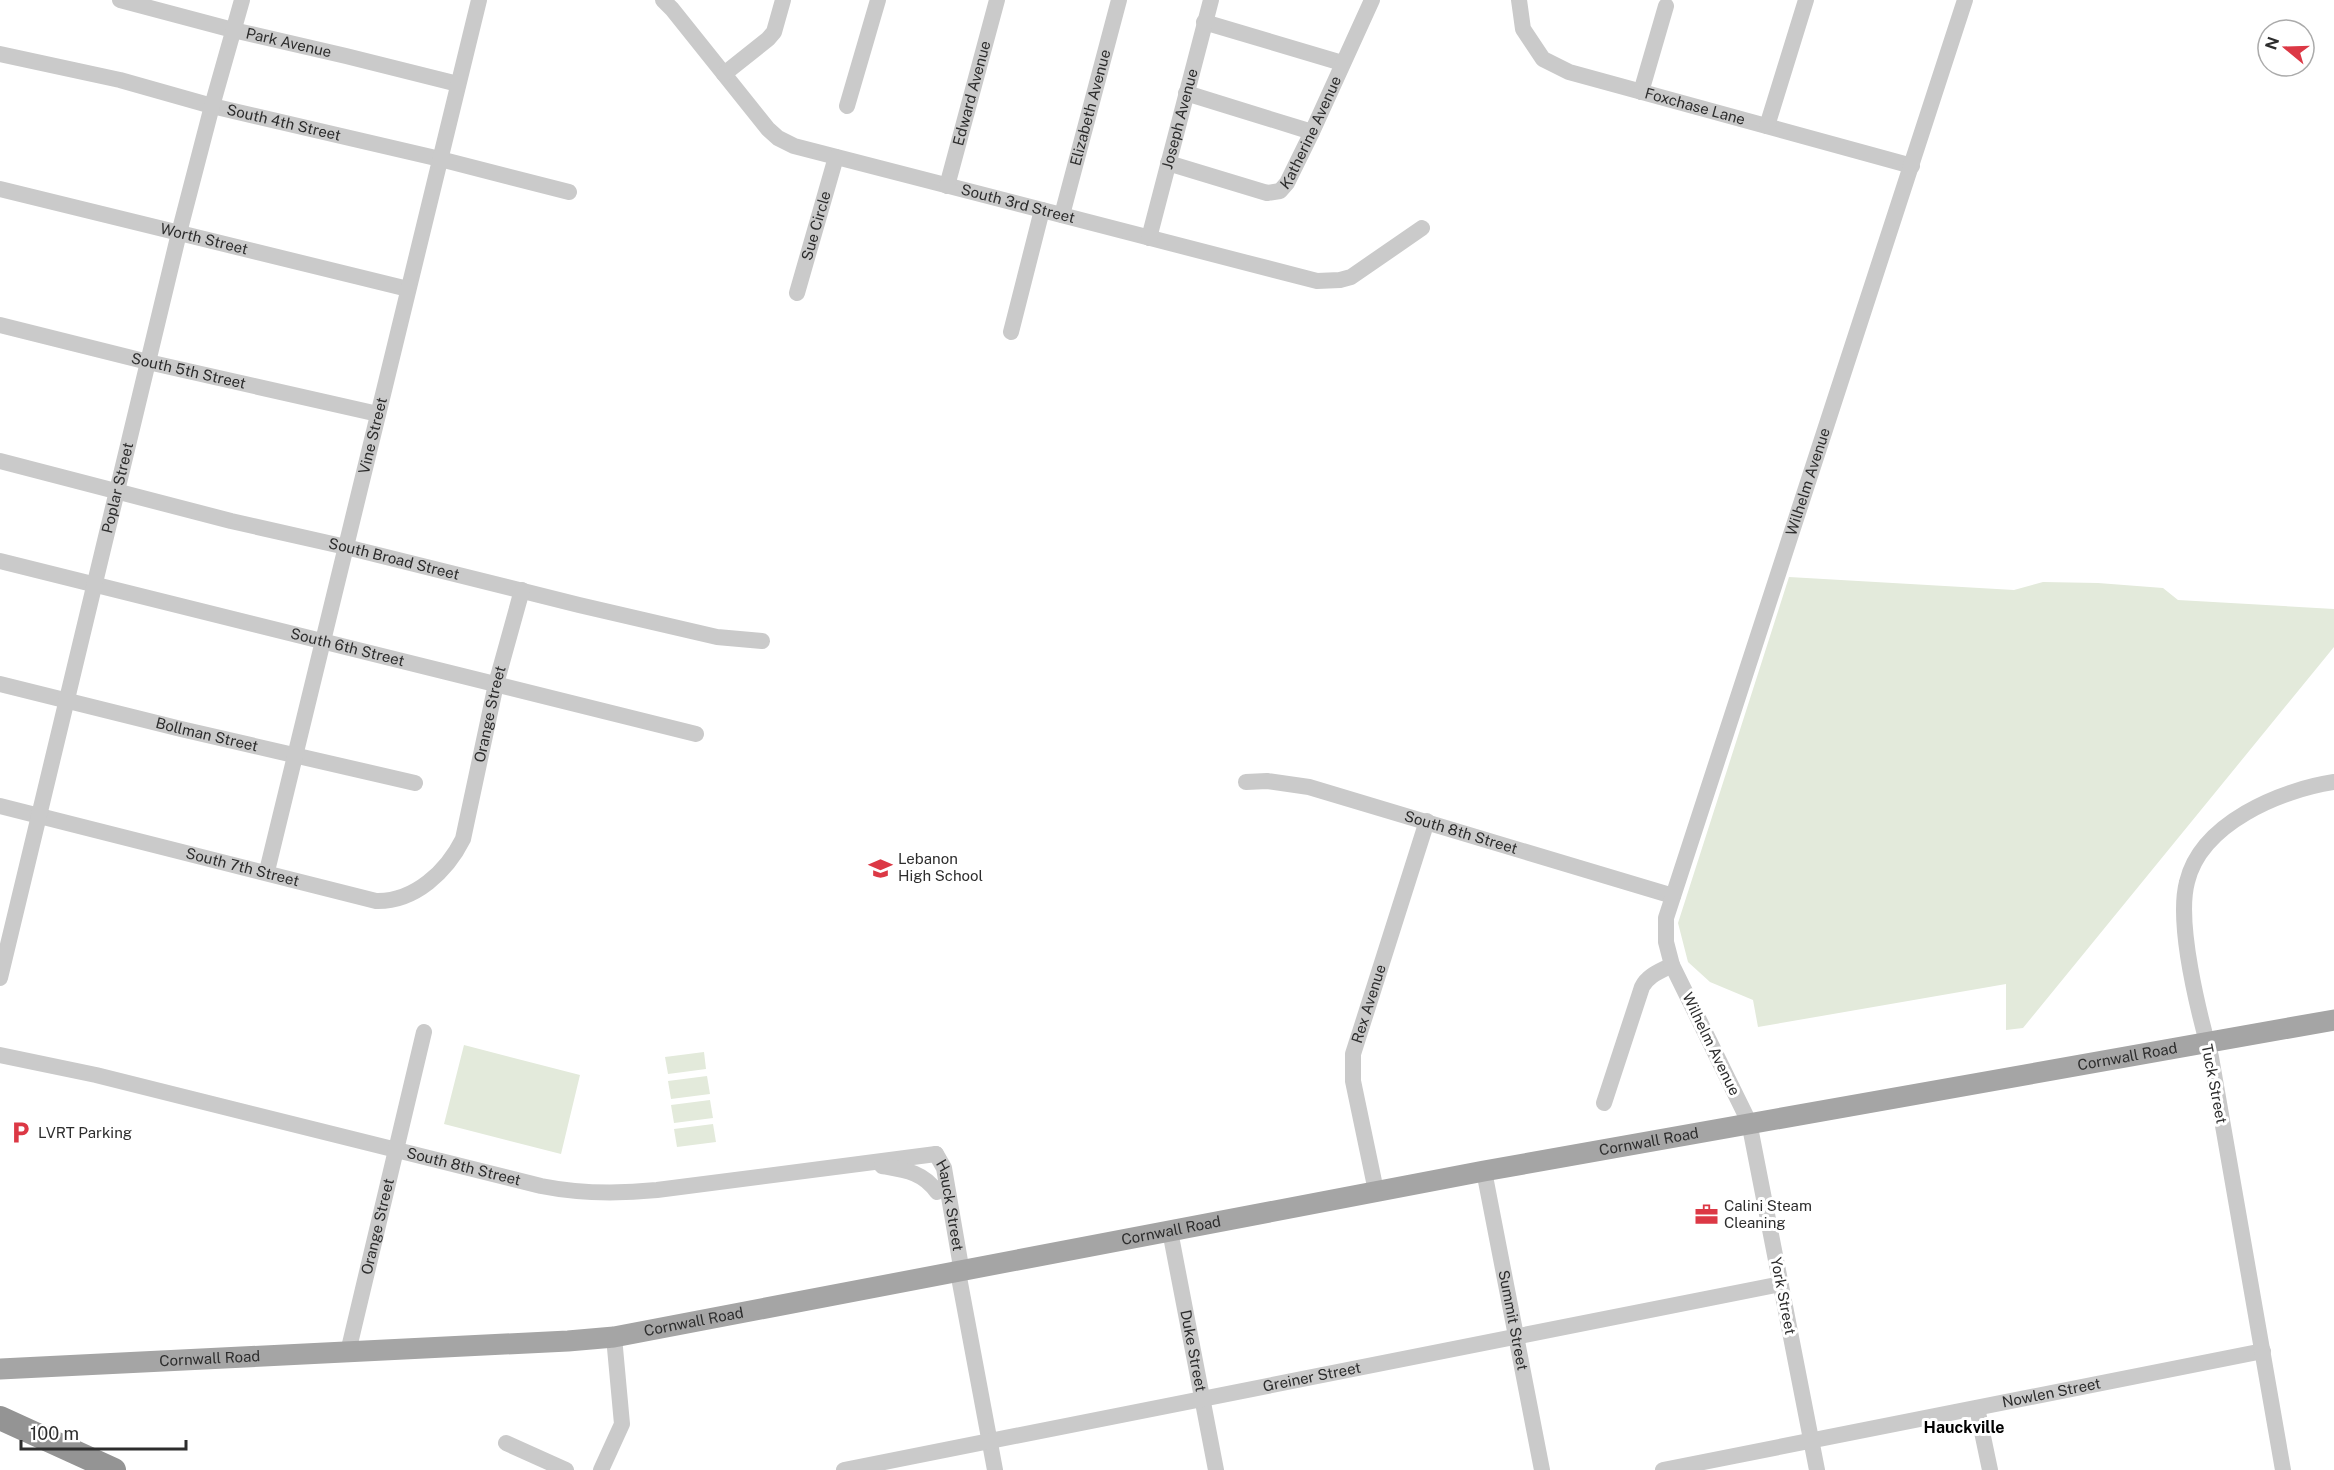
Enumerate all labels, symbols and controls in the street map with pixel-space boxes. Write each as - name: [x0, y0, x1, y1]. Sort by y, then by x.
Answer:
- north arrow: [2256, 18, 2316, 78]
- street label: Park Avenue: [244, 24, 333, 60]
- text: N: [2261, 34, 2283, 52]
- street label: Edward Avenue: [949, 39, 994, 147]
- street label: Elizabeth Avenue: [1066, 48, 1114, 168]
- street label: Joseph Avenue: [1158, 67, 1201, 171]
- street label: Katherine Avenue: [1276, 73, 1344, 193]
- street label: Foxchase Lane: [1643, 84, 1747, 128]
- street label: South 4th Street: [225, 101, 343, 144]
- street label: South 3rd Street: [959, 180, 1077, 226]
- street label: Sue Circle: [798, 189, 834, 262]
- street label: Worth Street: [158, 220, 250, 257]
- street label: South 5th Street: [129, 349, 248, 392]
- street label: Vine Street: [355, 395, 390, 476]
- street label: Wilhelm Avenue: [1782, 426, 1833, 538]
- street label: Poplar Street: [98, 440, 136, 535]
- street label: South Broad Street: [327, 534, 461, 583]
- street label: South 6th Street: [289, 625, 406, 669]
- street label: Orange Street: [471, 664, 509, 764]
- street label: Bollman Street: [154, 714, 260, 755]
- street label: South 8th Street: [1402, 807, 1520, 857]
- street label: South 7th Street: [184, 844, 301, 889]
- place label: Lebanon High School: [898, 850, 983, 884]
- school or university icon: Lebanon High School: [867, 855, 893, 881]
- street label: Rex Avenue: [1348, 962, 1389, 1045]
- street label: Wilhelm Avenue: [1679, 990, 1744, 1098]
- street label: Cornwall Road: [2076, 1039, 2178, 1073]
- street label: Tuck Street: [2198, 1043, 2231, 1125]
- parking icon: LVRT Parking: [7, 1120, 33, 1146]
- place label: LVRT Parking: [38, 1124, 132, 1141]
- street label: Cornwall Road: [1598, 1124, 1700, 1158]
- street label: South 8th Street: [405, 1144, 523, 1189]
- street label: Hauck Street: [933, 1156, 967, 1252]
- street label: Orange Street: [358, 1176, 397, 1276]
- place label: Calini Steam Cleaning: [1724, 1197, 1812, 1231]
- office icon: Calini Steam Cleaning: [1693, 1202, 1719, 1228]
- street label: Cornwall Road: [1120, 1212, 1222, 1248]
- street label: York Street: [1768, 1256, 1799, 1336]
- street label: Summit Street: [1495, 1268, 1532, 1372]
- street label: Cornwall Road: [642, 1303, 745, 1339]
- street label: Duke Street: [1177, 1308, 1210, 1393]
- street label: Cornwall Road: [159, 1347, 261, 1369]
- street label: Greiner Street: [1261, 1359, 1362, 1395]
- street label: Nowlen Street: [2001, 1374, 2102, 1411]
- scale bar: [21, 1413, 186, 1451]
- district label: Hauckville: [1924, 1418, 2004, 1437]
- text: 100 m: [30, 1423, 79, 1444]

